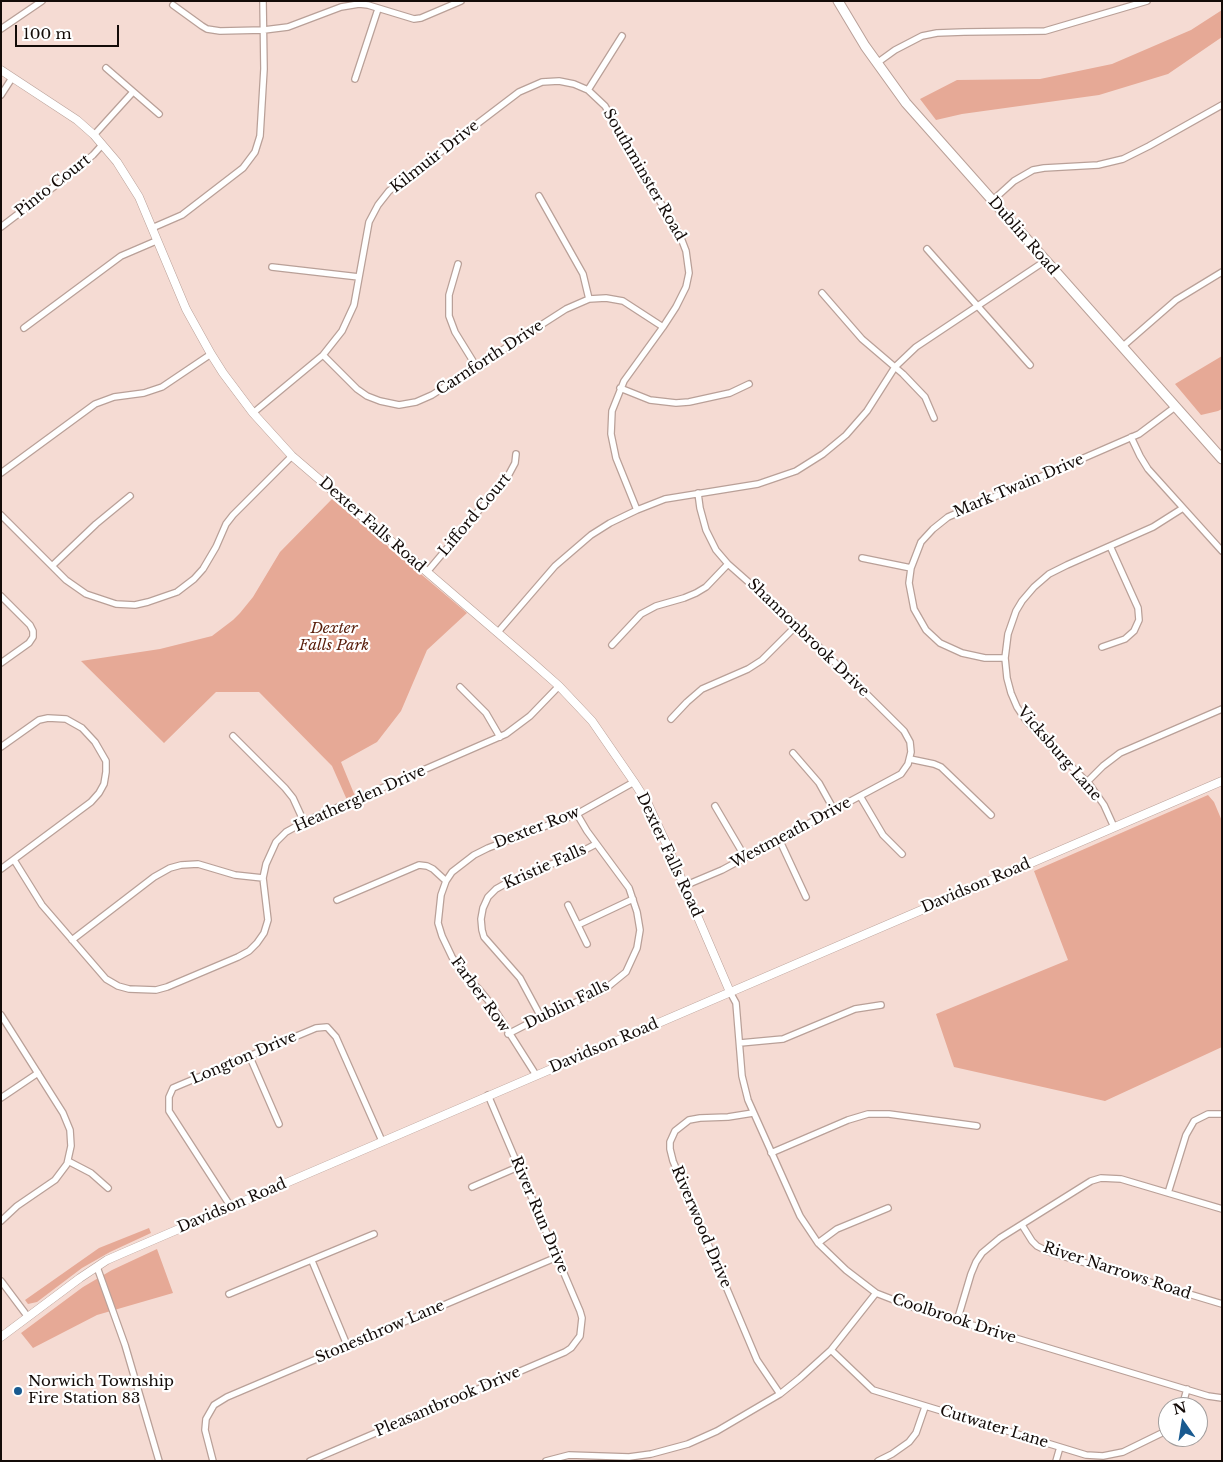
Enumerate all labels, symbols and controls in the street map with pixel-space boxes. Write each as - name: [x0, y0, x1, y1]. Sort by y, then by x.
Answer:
- scale bar: [18, 15, 121, 47]
- text: 100 m: [23, 24, 72, 43]
- street label: Southminster Road: [599, 106, 689, 244]
- street label: Kilmuir Drive: [387, 117, 483, 197]
- street label: Pinto Court: [12, 151, 94, 221]
- street label: Dublin Road: [984, 193, 1062, 279]
- street label: Carnforth Drive: [433, 317, 547, 399]
- street label: Mark Twain Drive: [951, 450, 1087, 522]
- street label: Lifford Court: [435, 470, 515, 560]
- street label: Dexter Falls Road: [315, 474, 429, 576]
- street label: Shannonbrook Drive: [743, 575, 873, 701]
- park label: Dexter Falls Park: [299, 620, 369, 655]
- street label: Vicksburg Lane: [1013, 703, 1105, 805]
- street label: Heatherglen Drive: [291, 762, 429, 836]
- street label: Dexter Falls Road: [632, 790, 706, 920]
- street label: Westmeath Drive: [728, 794, 854, 872]
- street label: Dexter Row: [491, 803, 583, 853]
- street label: Kristie Falls: [501, 841, 589, 893]
- street label: Davidson Road: [919, 855, 1033, 917]
- street label: Farber Row: [447, 954, 513, 1036]
- street label: Dublin Falls: [522, 977, 612, 1033]
- street label: Davidson Road: [547, 1015, 661, 1077]
- street label: Longton Drive: [188, 1028, 300, 1088]
- street label: River Run Drive: [506, 1154, 572, 1276]
- street label: Riverwood Drive: [667, 1163, 735, 1291]
- street label: Davidson Road: [175, 1175, 289, 1237]
- street label: River Narrows Road: [1041, 1239, 1193, 1303]
- street label: Coolbrook Drive: [890, 1290, 1018, 1348]
- street label: Stonesthrow Lane: [313, 1297, 447, 1367]
- street label: Pleasantbrook Drive: [373, 1363, 523, 1441]
- place label: Norwich Township Fire Station 83: [28, 1373, 174, 1408]
- marker: Norwich Township Fire Station 83: [12, 1385, 24, 1397]
- north arrow: [1158, 1397, 1208, 1447]
- text: N: [1171, 1398, 1188, 1419]
- street label: Cutwater Lane: [938, 1402, 1050, 1452]

